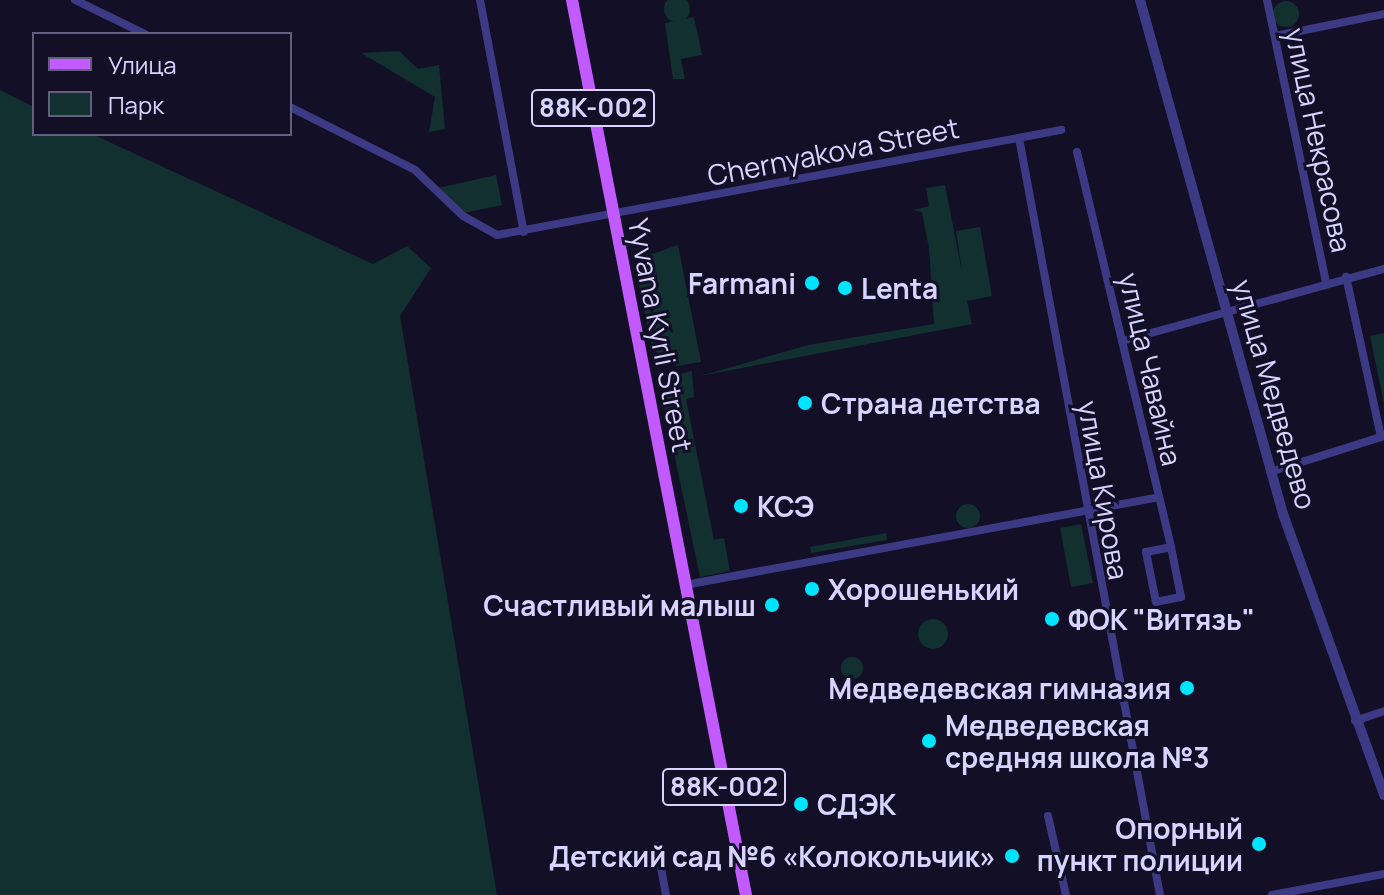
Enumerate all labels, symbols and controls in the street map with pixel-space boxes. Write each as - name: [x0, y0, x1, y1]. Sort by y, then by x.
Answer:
- street label: улица Некрасова: [1279, 25, 1359, 255]
- legend: [32, 32, 292, 136]
- text: Улица: [108, 48, 177, 81]
- road number: 88К-002: [531, 86, 655, 130]
- text: Парк: [108, 88, 164, 121]
- street label: Chernyakova Street: [704, 110, 962, 192]
- street label: Yyvana Kyrli Street: [622, 215, 700, 455]
- place label: Farmani: [688, 266, 796, 300]
- street label: улица Чавайна: [1112, 269, 1190, 469]
- place label: Lenta: [861, 271, 938, 305]
- marker: Farmani: [803, 274, 821, 292]
- street label: улица Медведево: [1226, 275, 1324, 513]
- marker: Lenta: [836, 279, 854, 297]
- place label: Страна детства: [821, 386, 1041, 420]
- marker: Страна детства: [796, 394, 814, 412]
- street label: улица Кирова: [1072, 398, 1136, 582]
- place label: КСЭ: [757, 489, 814, 523]
- marker: КСЭ: [732, 497, 750, 515]
- place label: Хорошенький: [828, 572, 1019, 606]
- marker: Хорошенький: [803, 580, 821, 598]
- place label: Счастливый малыш: [483, 588, 756, 622]
- marker: Счастливый малыш: [763, 596, 781, 614]
- place label: ФОК "Витязь": [1068, 602, 1256, 636]
- marker: ФОК "Витязь": [1043, 610, 1061, 628]
- place label: Медведевская гимназия: [828, 671, 1171, 705]
- marker: Медведевская гимназия: [1178, 679, 1196, 697]
- place label: Медведевская средняя школа №3: [945, 708, 1210, 774]
- marker: Медведевская средняя школа №3: [920, 732, 938, 750]
- road number: 88К-002: [662, 765, 786, 809]
- place label: СДЭК: [817, 787, 896, 821]
- marker: СДЭК: [792, 795, 810, 813]
- place label: Опорный пункт полиции: [1037, 811, 1243, 877]
- marker: Опорный пункт полиции: [1250, 835, 1268, 853]
- place label: Детский сад №6 «Колокольчик»: [549, 839, 996, 873]
- marker: Детский сад №6 «Колокольчик»: [1003, 847, 1021, 865]

